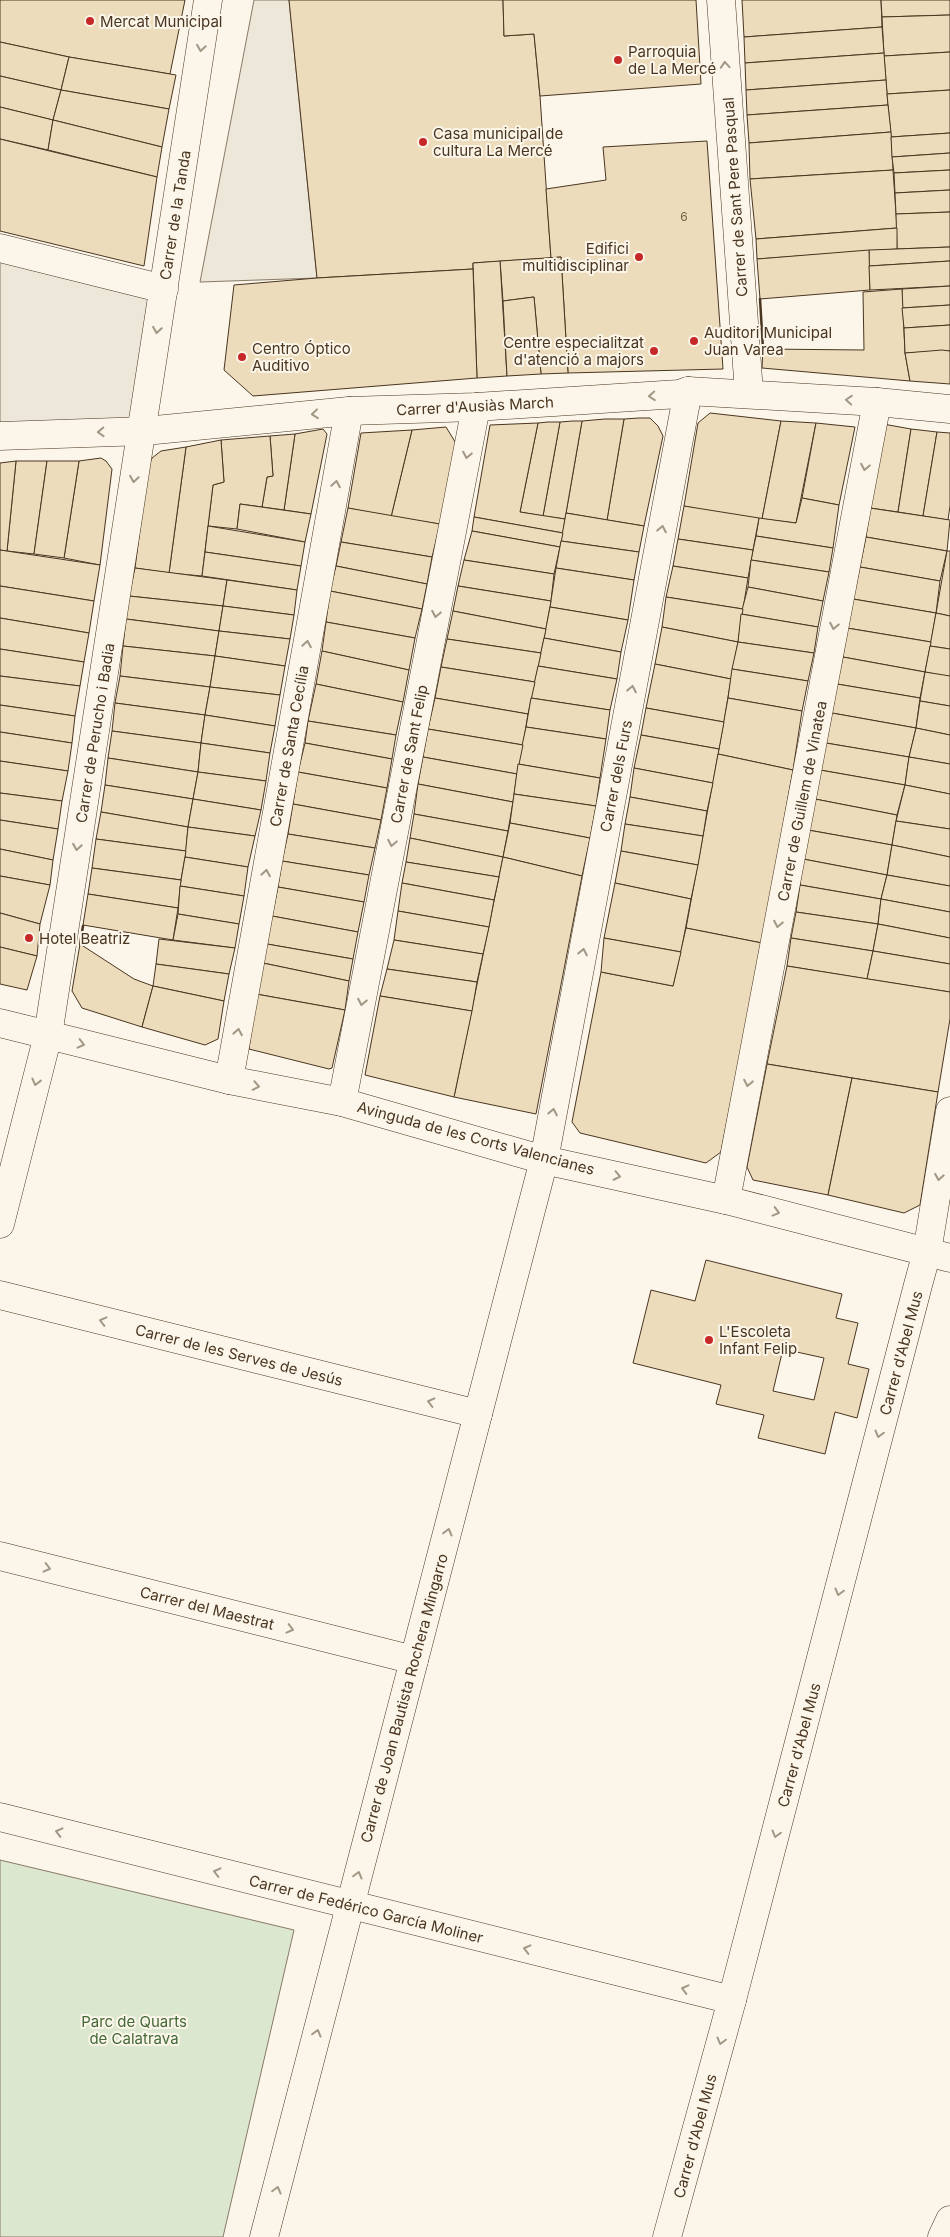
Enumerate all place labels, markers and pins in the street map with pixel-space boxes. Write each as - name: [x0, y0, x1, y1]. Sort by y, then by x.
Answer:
- place label: Mercat Municipal: [100, 12, 222, 31]
- marker: Mercat Municipal: [84, 15, 96, 27]
- place label: Parroquia de La Mercé: [628, 42, 716, 78]
- marker: Parroquia de La Mercé: [612, 54, 624, 66]
- place label: Casa municipal de cultura La Mercé: [433, 124, 563, 160]
- marker: Casa municipal de cultura La Mercé: [417, 136, 429, 148]
- place label: Edifici multidisciplinar: [522, 239, 629, 275]
- marker: Edifici multidisciplinar: [633, 251, 645, 263]
- place label: Auditori Municipal Juan Varea: [704, 323, 832, 359]
- place label: Centre especialitzat d'atenció a majors: [503, 333, 644, 369]
- marker: Auditori Municipal Juan Varea: [688, 335, 700, 347]
- place label: Centro Óptico Auditivo: [252, 339, 351, 375]
- marker: Centre especialitzat d'atenció a majors: [648, 345, 660, 357]
- marker: Centro Óptico Auditivo: [236, 351, 248, 363]
- place label: Hotel Beatriz: [39, 929, 130, 948]
- marker: Hotel Beatriz: [23, 932, 35, 944]
- place label: L'Escoleta Infant Felip: [719, 1322, 797, 1358]
- marker: L'Escoleta Infant Felip: [703, 1334, 715, 1346]

